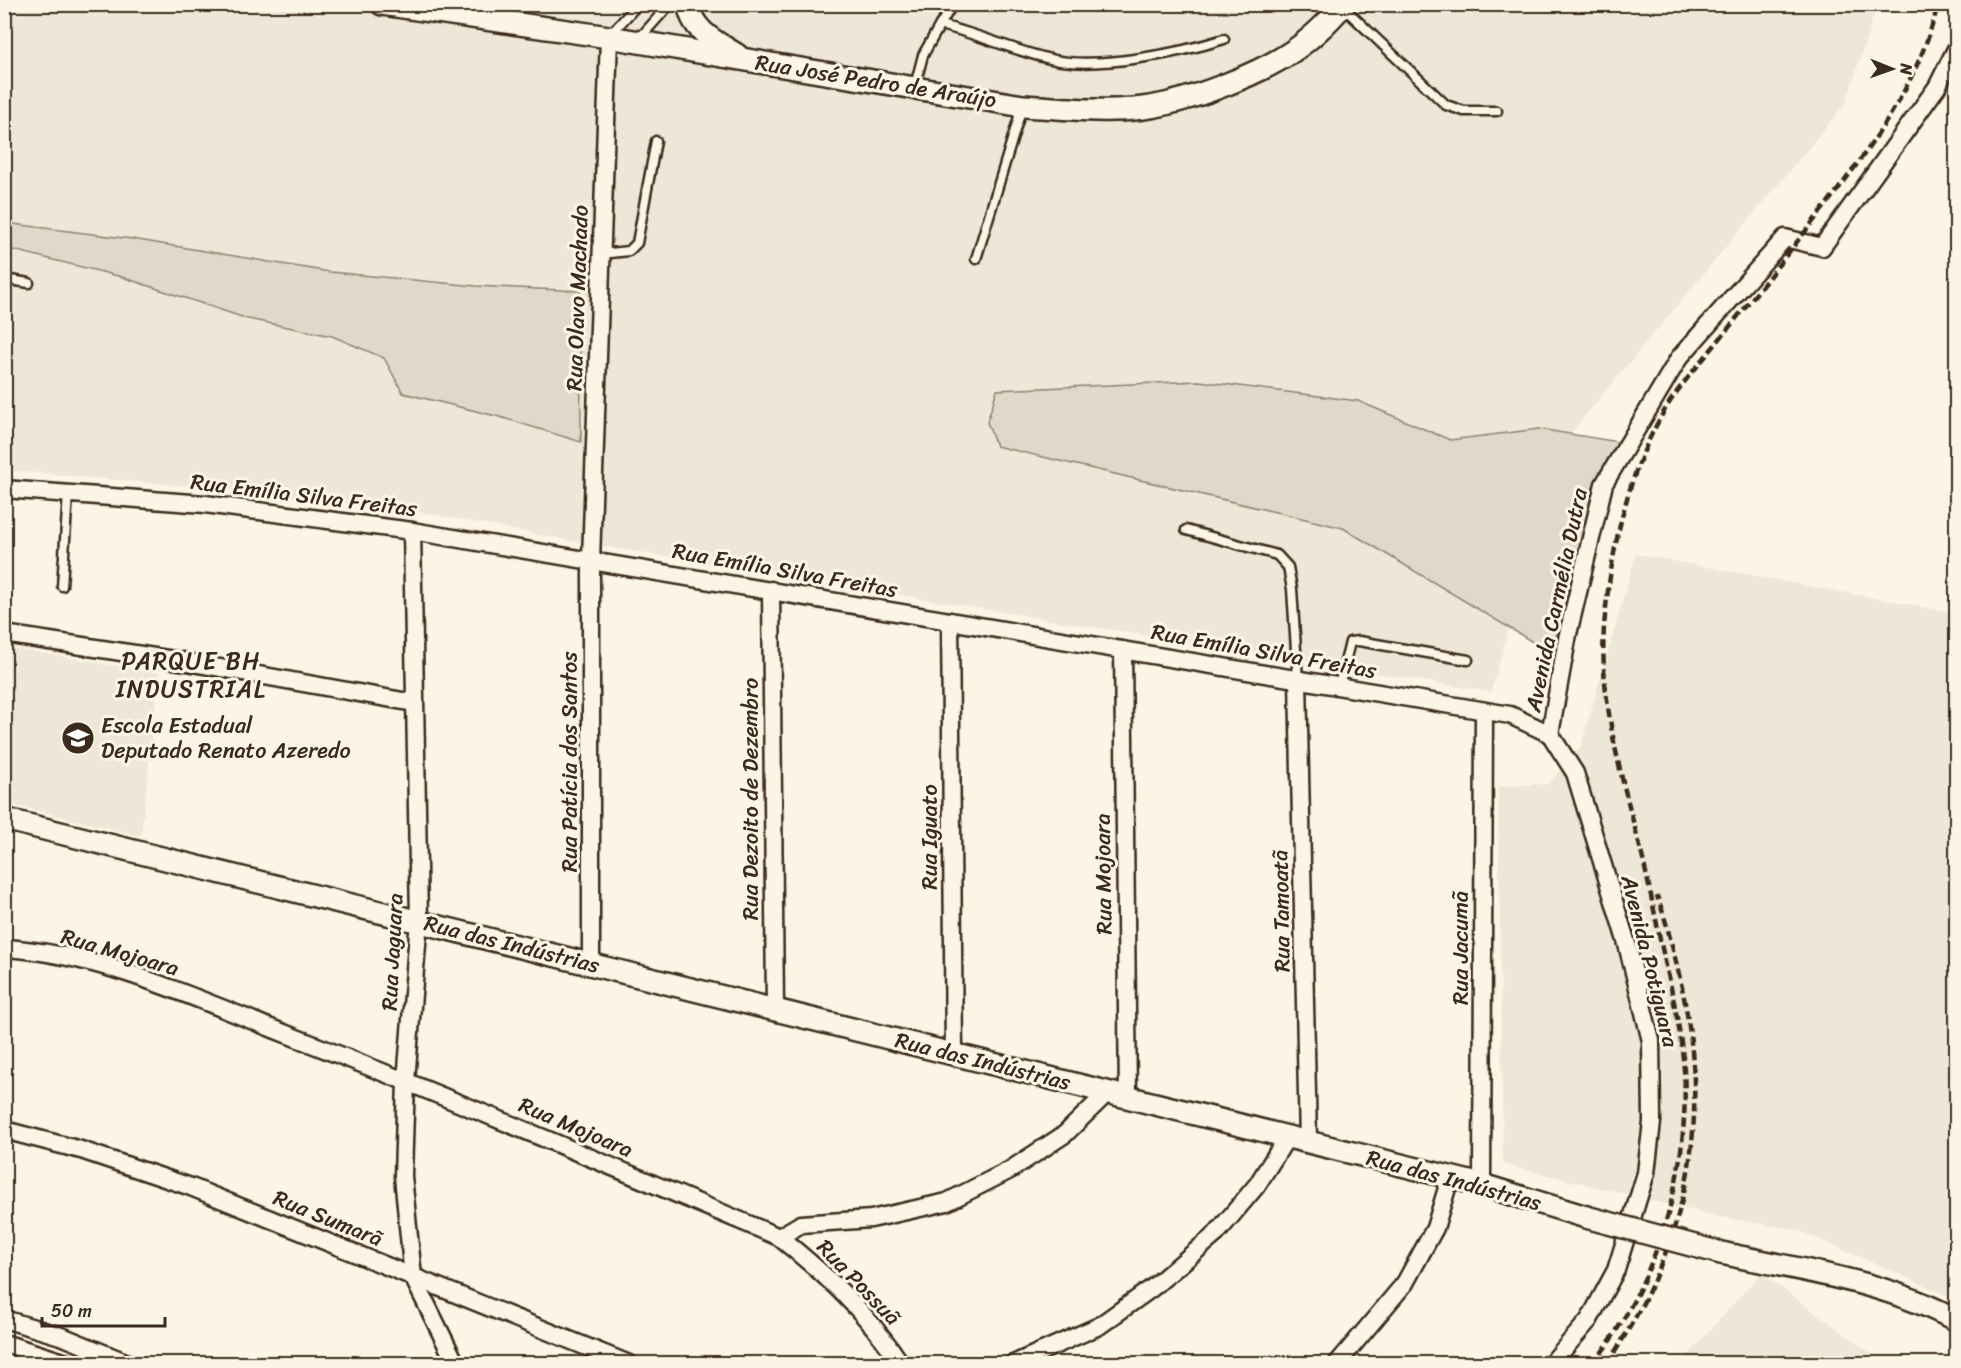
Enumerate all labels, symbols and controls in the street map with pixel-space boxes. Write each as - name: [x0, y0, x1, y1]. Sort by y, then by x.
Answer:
- north arrow: [1862, 39, 1922, 99]
- street label: Rua José Pedro de Araújo: [753, 43, 999, 119]
- text: N: [1892, 62, 1921, 76]
- street label: Rua Olavo Machado: [554, 204, 600, 392]
- street label: Rua Emília Silva Freitas: [189, 462, 420, 528]
- street label: Avenida Carmélia Dutra: [1513, 484, 1599, 717]
- street label: Rua Emília Silva Freitas: [669, 531, 901, 609]
- street label: Rua Emília Silva Freitas: [1148, 612, 1380, 690]
- district label: PARQUE BH INDUSTRIAL: [115, 640, 266, 710]
- street label: Rua Patícia dos Santos: [550, 651, 589, 872]
- street label: Rua Dezoito de Dezembro: [731, 678, 770, 920]
- place label: Escola Estadual Deputado Renato Azeredo: [101, 706, 351, 770]
- school or university icon: Escola Estadual Deputado Renato Azeredo: [60, 720, 96, 756]
- street label: Rua Iguato: [910, 784, 949, 890]
- street label: Rua Mojoara: [1082, 813, 1124, 935]
- street label: Rua Tamoatã: [1260, 849, 1302, 973]
- street label: Avenida Potiguara: [1609, 870, 1690, 1052]
- street label: Rua Jacumã: [1441, 890, 1480, 1005]
- street label: Rua Jaguara: [369, 892, 415, 1012]
- street label: Rua das Indústrias: [420, 903, 605, 985]
- street label: Rua Mojoara: [56, 917, 184, 987]
- street label: Rua das Indústrias: [891, 1020, 1076, 1102]
- street label: Rua Mojoara: [513, 1085, 639, 1169]
- street label: Rua das Indústrias: [1362, 1138, 1547, 1222]
- street label: Rua Sumarã: [267, 1178, 390, 1258]
- street label: Rua Possuã: [807, 1229, 911, 1335]
- scale bar: [42, 1290, 165, 1328]
- text: 50 m: [51, 1295, 92, 1327]

